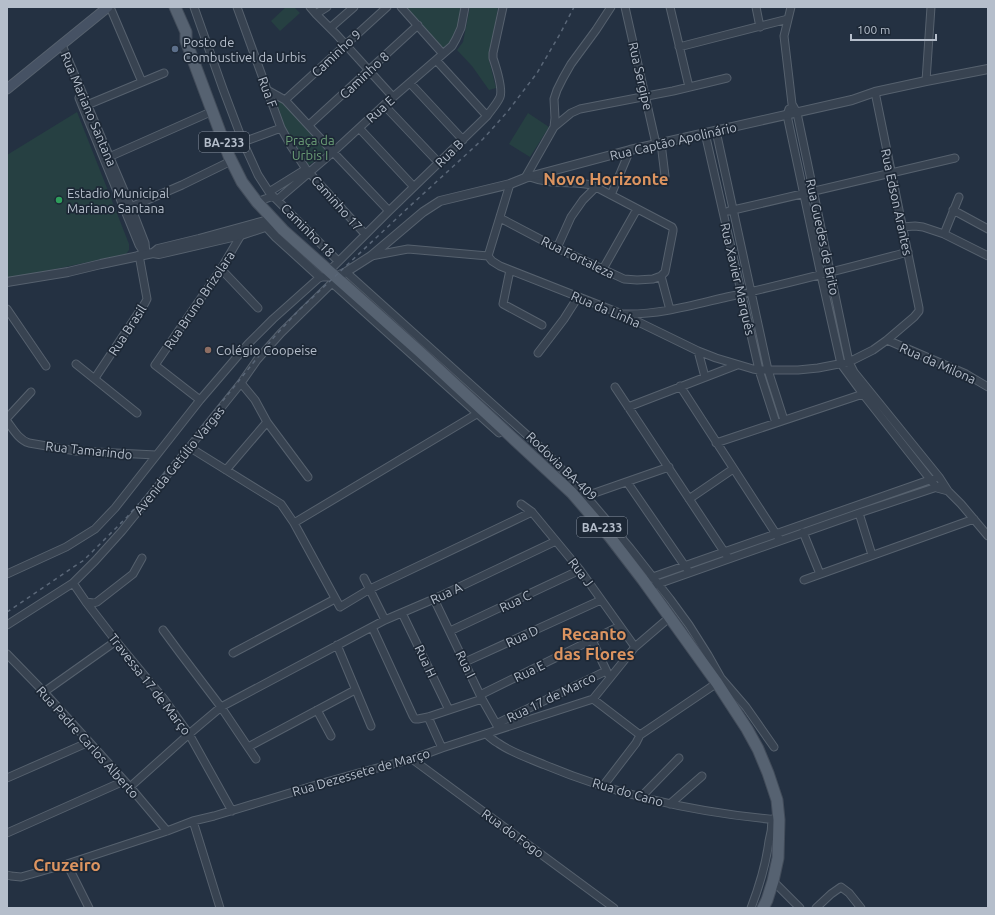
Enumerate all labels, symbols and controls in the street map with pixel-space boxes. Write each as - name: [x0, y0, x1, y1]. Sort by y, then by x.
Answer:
- scale bar: [851, 16, 936, 42]
- text: 100 m: [857, 23, 890, 36]
- street label: Caminho 9: [309, 27, 363, 79]
- place label: Posto de Combustivel da Urbis: [183, 35, 306, 64]
- street label: Rua Sergipe: [626, 41, 656, 111]
- marker: Posto de Combustivel da Urbis: [170, 44, 180, 54]
- street label: Caminho 8: [337, 49, 391, 101]
- street label: Rua Mariano Santana: [59, 50, 119, 168]
- street label: Rua F: [256, 75, 280, 110]
- street label: Rua E: [363, 93, 397, 125]
- street label: Rua Captão Apolinário: [608, 120, 738, 162]
- road number: BA-233: [199, 132, 249, 152]
- park label: Praça da Urbis I: [285, 133, 335, 162]
- street label: Rua B: [432, 136, 466, 170]
- street label: Rua Edson Arantes: [879, 147, 915, 257]
- district label: Novo Horizonte: [543, 169, 669, 188]
- street label: Caminho 17: [309, 173, 365, 233]
- street label: Rua Guedes de Brito: [804, 178, 842, 296]
- place label: Estadio Municipal Mariano Santana: [67, 186, 170, 215]
- marker: Estadio Municipal Mariano Santana: [54, 195, 64, 205]
- street label: Caminho 18: [279, 201, 337, 259]
- street label: Rua Xavier Marquês: [718, 221, 758, 337]
- street label: Rua Fortaleza: [539, 233, 617, 281]
- street label: Rua Bruno Brizolara: [161, 248, 237, 352]
- street label: Rua da Linha: [569, 288, 643, 330]
- street label: Rua Brasil: [106, 302, 149, 358]
- street label: Rua da Milona: [898, 340, 978, 386]
- place label: Colégio Coopeise: [216, 343, 317, 357]
- marker: Colégio Coopeise: [203, 345, 213, 355]
- street label: Avenida Getúlio Vargas: [131, 403, 227, 517]
- street label: Rodovia BA-409: [524, 429, 600, 503]
- street label: Rua Tamarindo: [45, 438, 133, 462]
- road number: BA-233: [577, 517, 627, 537]
- street label: Rua J: [566, 555, 596, 589]
- street label: Rua A: [428, 579, 465, 606]
- street label: Rua C: [497, 587, 533, 615]
- street label: Rua D: [503, 622, 541, 650]
- district label: Recanto das Flores: [553, 624, 635, 663]
- street label: Travessa 17 de Março: [106, 631, 194, 737]
- street label: Rua H: [412, 643, 440, 679]
- street label: Rua I: [453, 648, 479, 680]
- street label: Rua E: [511, 658, 547, 684]
- street label: Rua 17 de Marco: [504, 669, 598, 725]
- street label: Rua Padre Carlos Alberto: [34, 683, 142, 801]
- street label: Rua Dezessete de Março: [291, 746, 431, 798]
- street label: Rua do Cano: [591, 775, 665, 809]
- street label: Rua do Fogo: [479, 806, 547, 860]
- district label: Cruzeiro: [33, 855, 101, 874]

